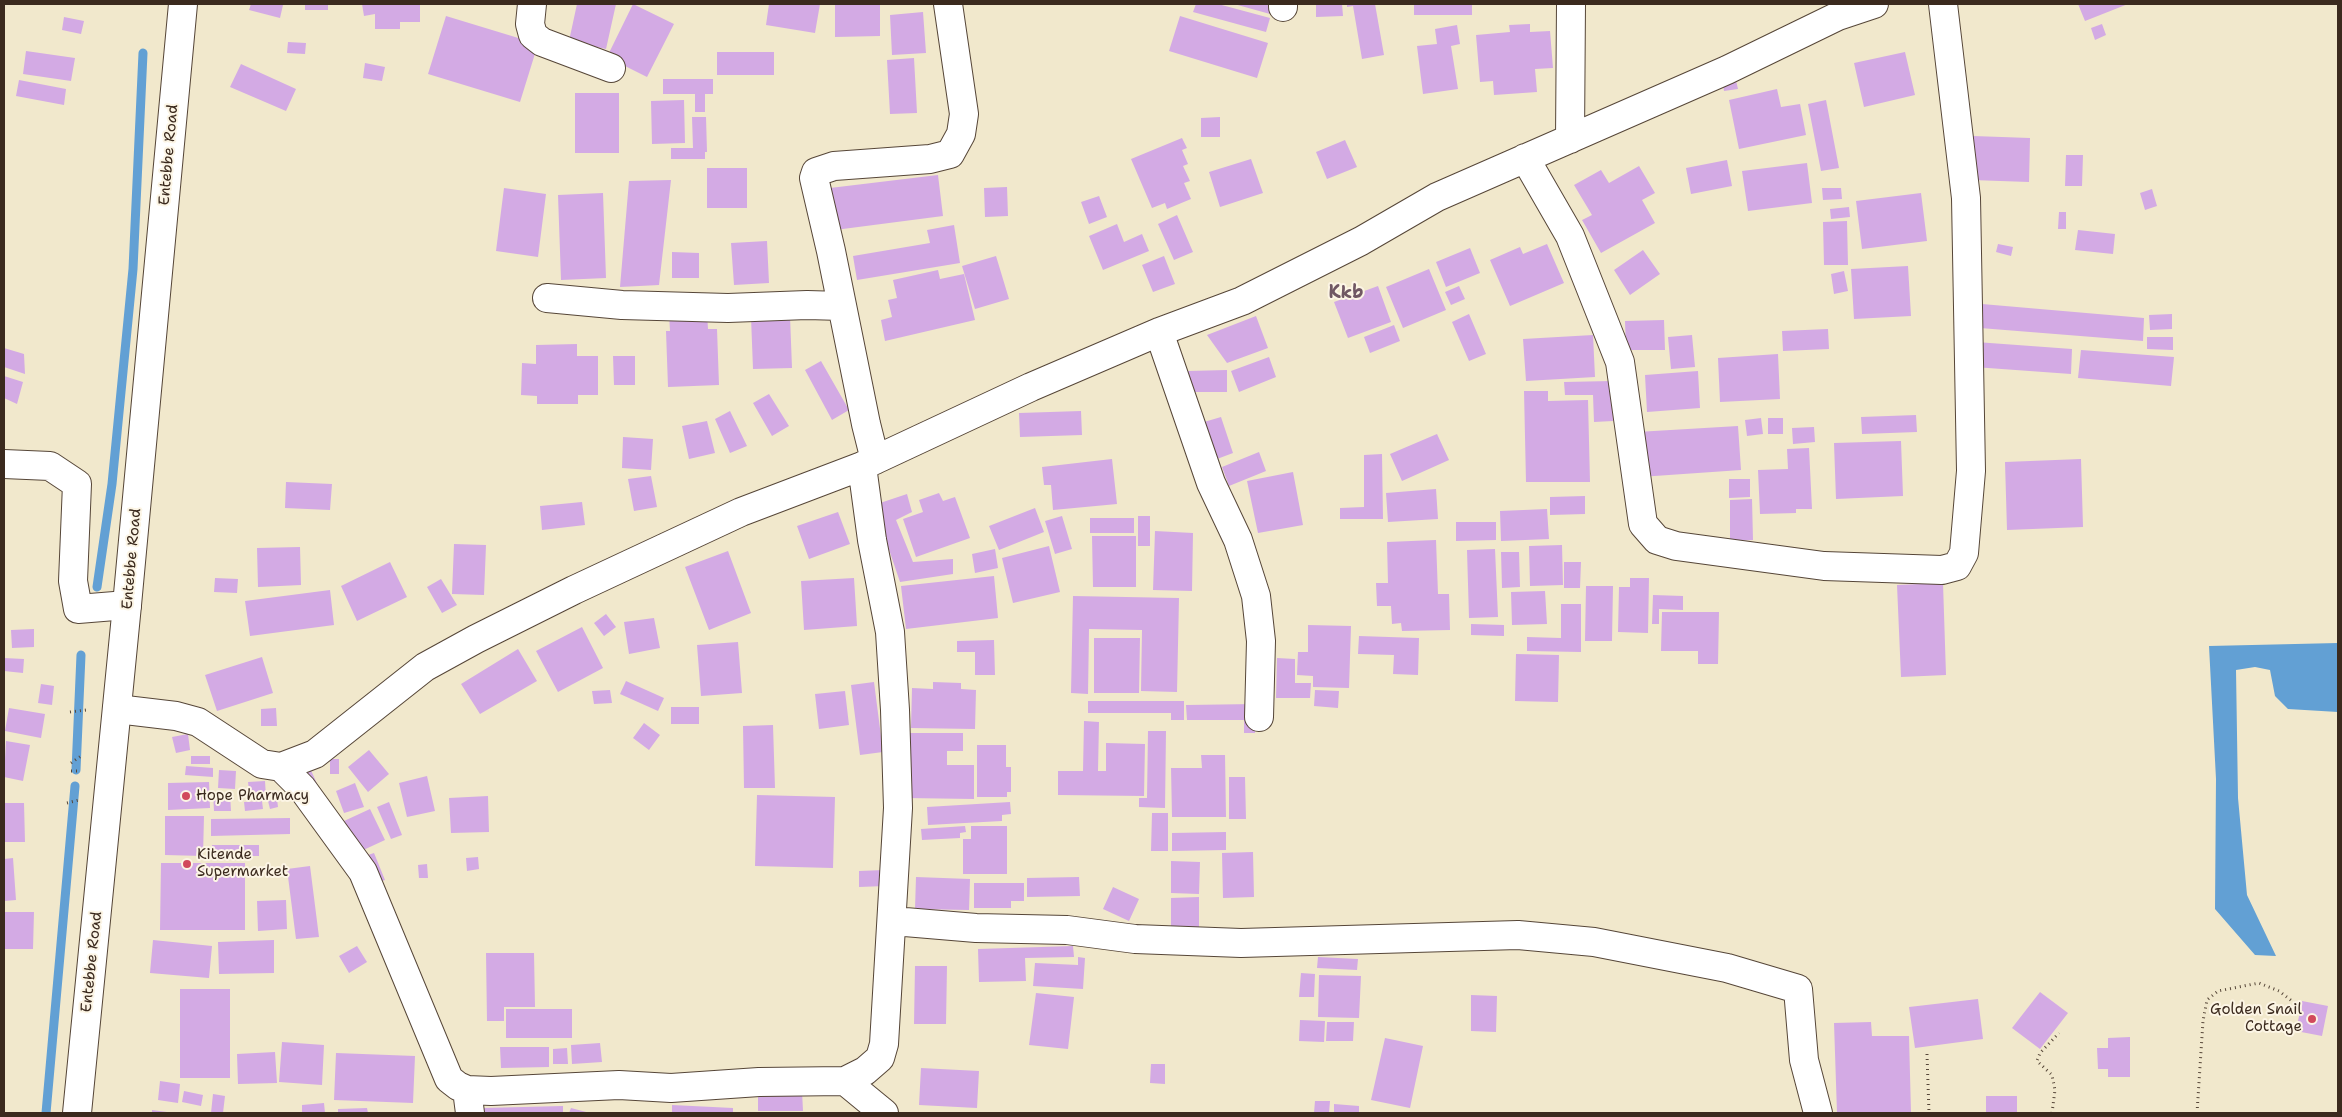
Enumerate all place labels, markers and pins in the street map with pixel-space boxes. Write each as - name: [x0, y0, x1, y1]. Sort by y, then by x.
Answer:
- place label: Hope Pharmacy: [196, 787, 309, 805]
- marker: Hope Pharmacy: [180, 790, 192, 802]
- place label: Kitende Supermarket: [197, 846, 288, 881]
- marker: Kitende Supermarket: [181, 858, 193, 870]
- place label: Golden Snail Cottage: [2210, 1001, 2302, 1036]
- marker: Golden Snail Cottage: [2306, 1013, 2318, 1025]

